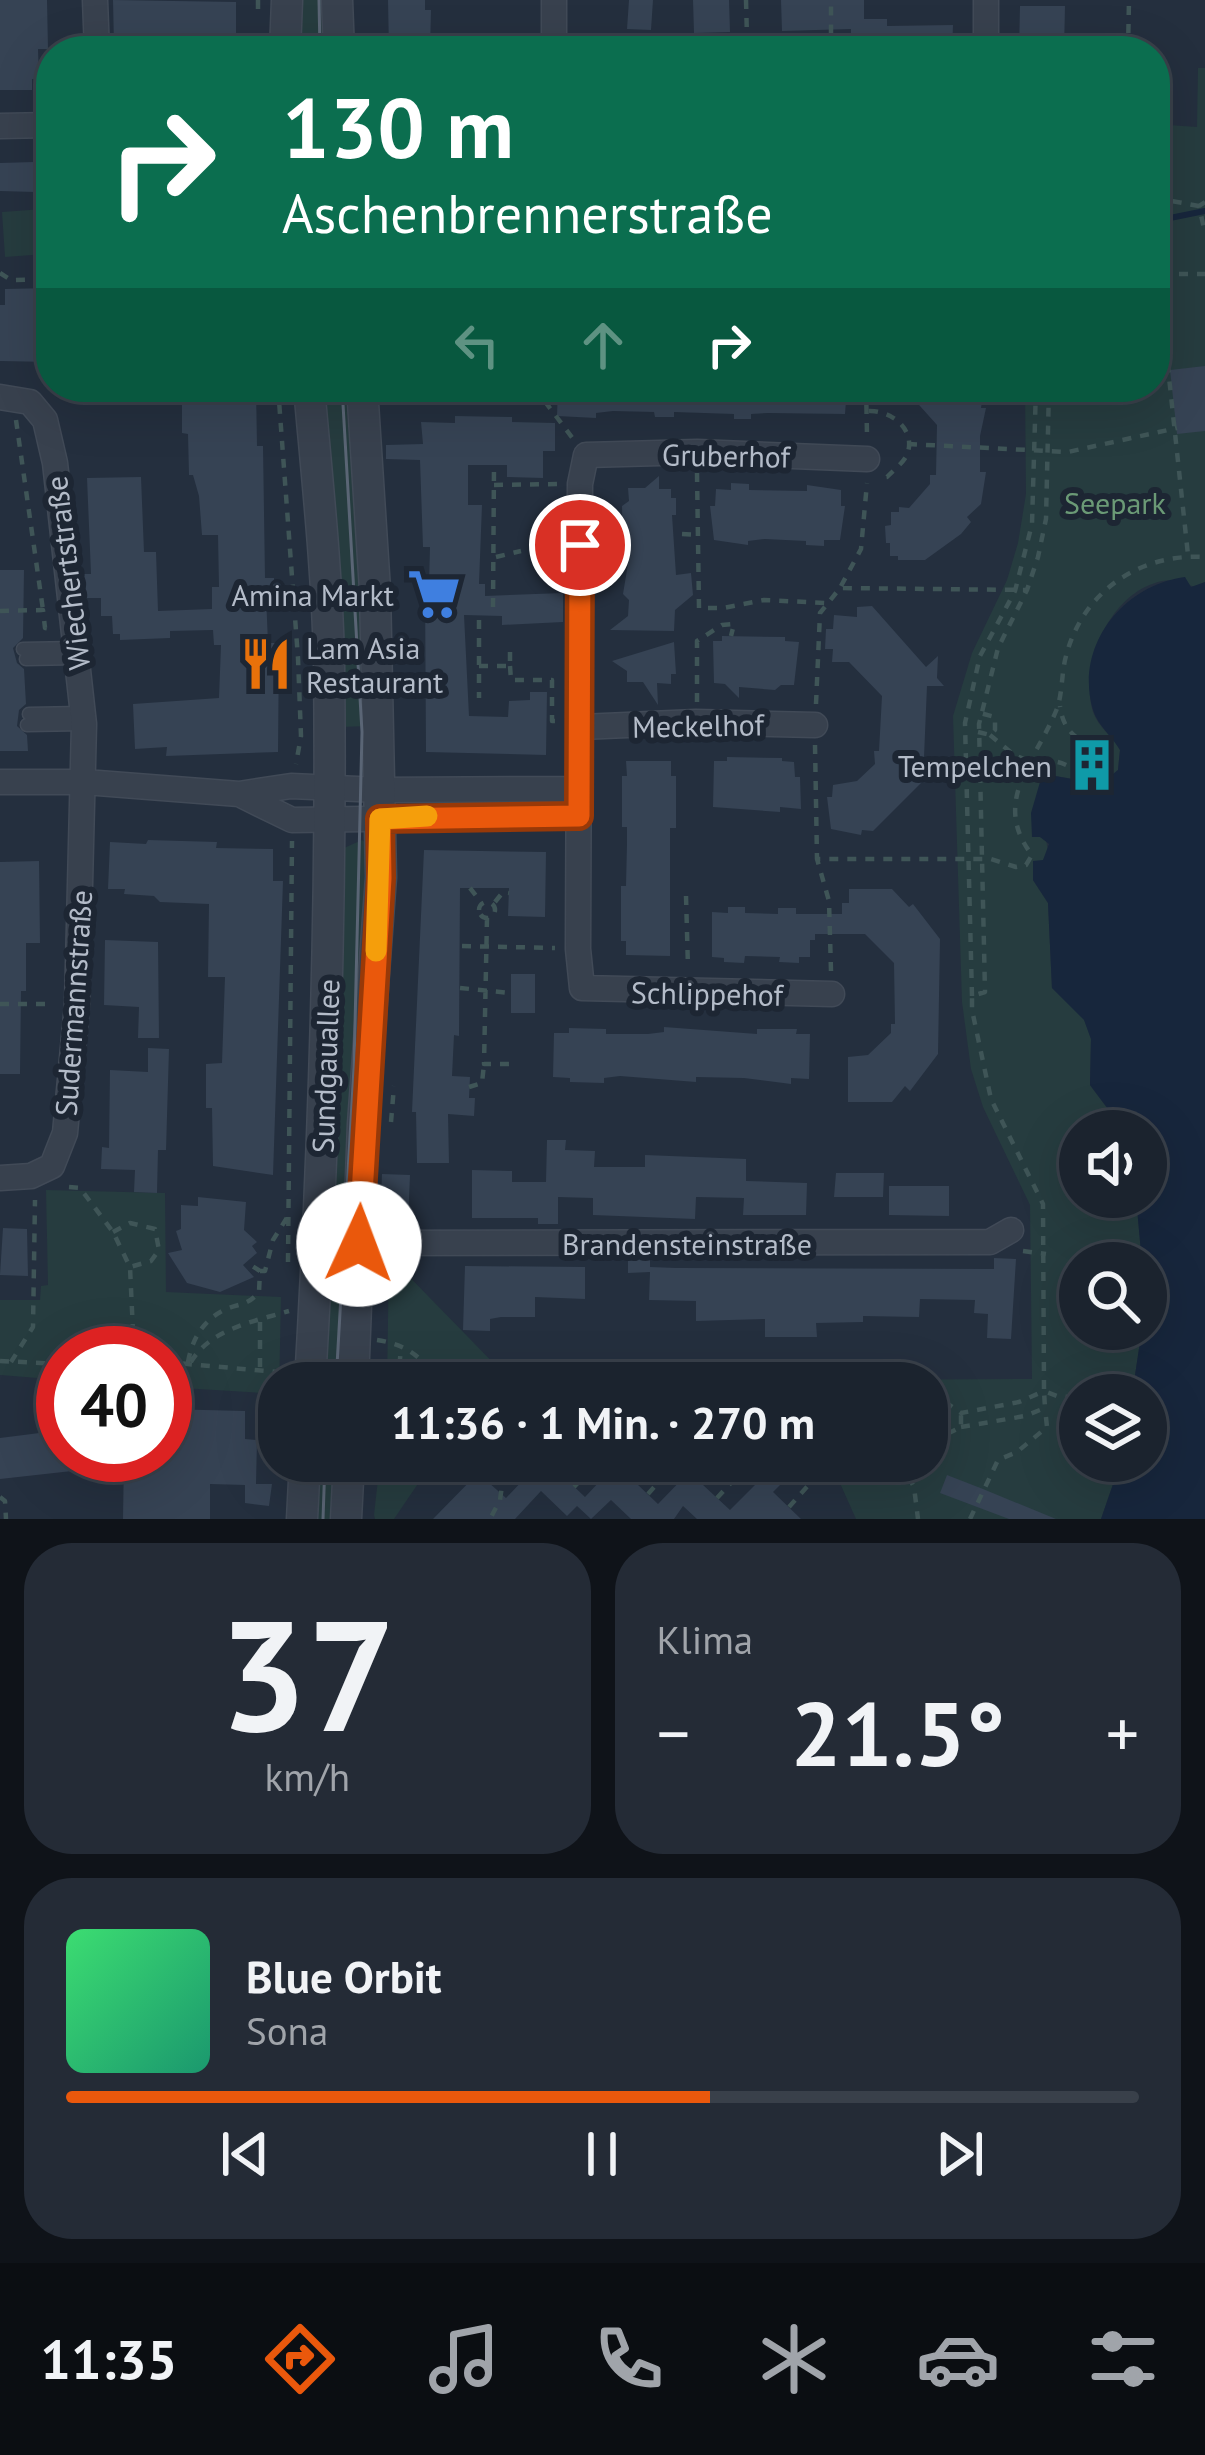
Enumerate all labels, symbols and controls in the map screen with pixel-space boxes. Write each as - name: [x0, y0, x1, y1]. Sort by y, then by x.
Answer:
- text: 130 m: [282, 72, 514, 181]
- icon: right: [84, 84, 240, 240]
- text: Aschenbrennerstraße: [282, 178, 773, 248]
- icon: left: [444, 312, 510, 378]
- icon: ahead: [570, 312, 636, 378]
- icon: right: [696, 312, 762, 378]
- street label: Gruberhof: [662, 434, 792, 476]
- street label: Wiechertstraße: [36, 474, 98, 672]
- park label: Seepark: [1064, 483, 1167, 522]
- pin: [529, 494, 631, 596]
- icon: arrive: [547, 512, 613, 578]
- supermarket icon: Amina Markt: [405, 565, 463, 623]
- place label: Amina Markt: [231, 575, 394, 614]
- place label: Lam Asia Restaurant: [306, 628, 443, 701]
- restaurant icon: Lam Asia Restaurant: [237, 635, 295, 693]
- street label: Meckelhof: [632, 704, 766, 746]
- building icon: Tempelchen: [1063, 736, 1121, 794]
- place label: Tempelchen: [898, 746, 1052, 785]
- street label: Sudermannstraße: [46, 889, 100, 1117]
- street label: Schlippehof: [631, 972, 785, 1014]
- street label: Sundgauallee: [302, 978, 348, 1154]
- map controls: [1059, 1110, 1167, 1482]
- button: sound: [1059, 1110, 1167, 1218]
- position arrow: [296, 1181, 422, 1307]
- street label: Brandensteinstraße: [562, 1224, 812, 1263]
- button: search: [1059, 1242, 1167, 1350]
- speed limit sign: 40: [36, 1326, 192, 1482]
- button: layers: [1059, 1374, 1167, 1482]
- text: 11:36 · 1 Min. · 270 m: [391, 1393, 815, 1451]
- text: 37: [219, 1572, 396, 1774]
- text: Klima: [657, 1614, 753, 1665]
- text: 21.5°: [790, 1674, 1005, 1791]
- text: −: [657, 1690, 690, 1775]
- text: +: [1106, 1690, 1139, 1775]
- text: km/h: [265, 1751, 350, 1802]
- text: Blue Orbit: [246, 1947, 442, 2005]
- text: Sona: [246, 2005, 328, 2056]
- icon: previous: [212, 2121, 278, 2187]
- icon: pause: [569, 2121, 635, 2187]
- icon: next: [927, 2121, 993, 2187]
- icon: directions: [258, 2317, 342, 2401]
- icon: music: [422, 2317, 506, 2401]
- icon: phone: [587, 2317, 671, 2401]
- icon: climate: [752, 2317, 836, 2401]
- icon: car: [916, 2317, 1000, 2401]
- icon: filters: [1081, 2317, 1165, 2401]
- text: 11:35: [40, 2324, 177, 2394]

